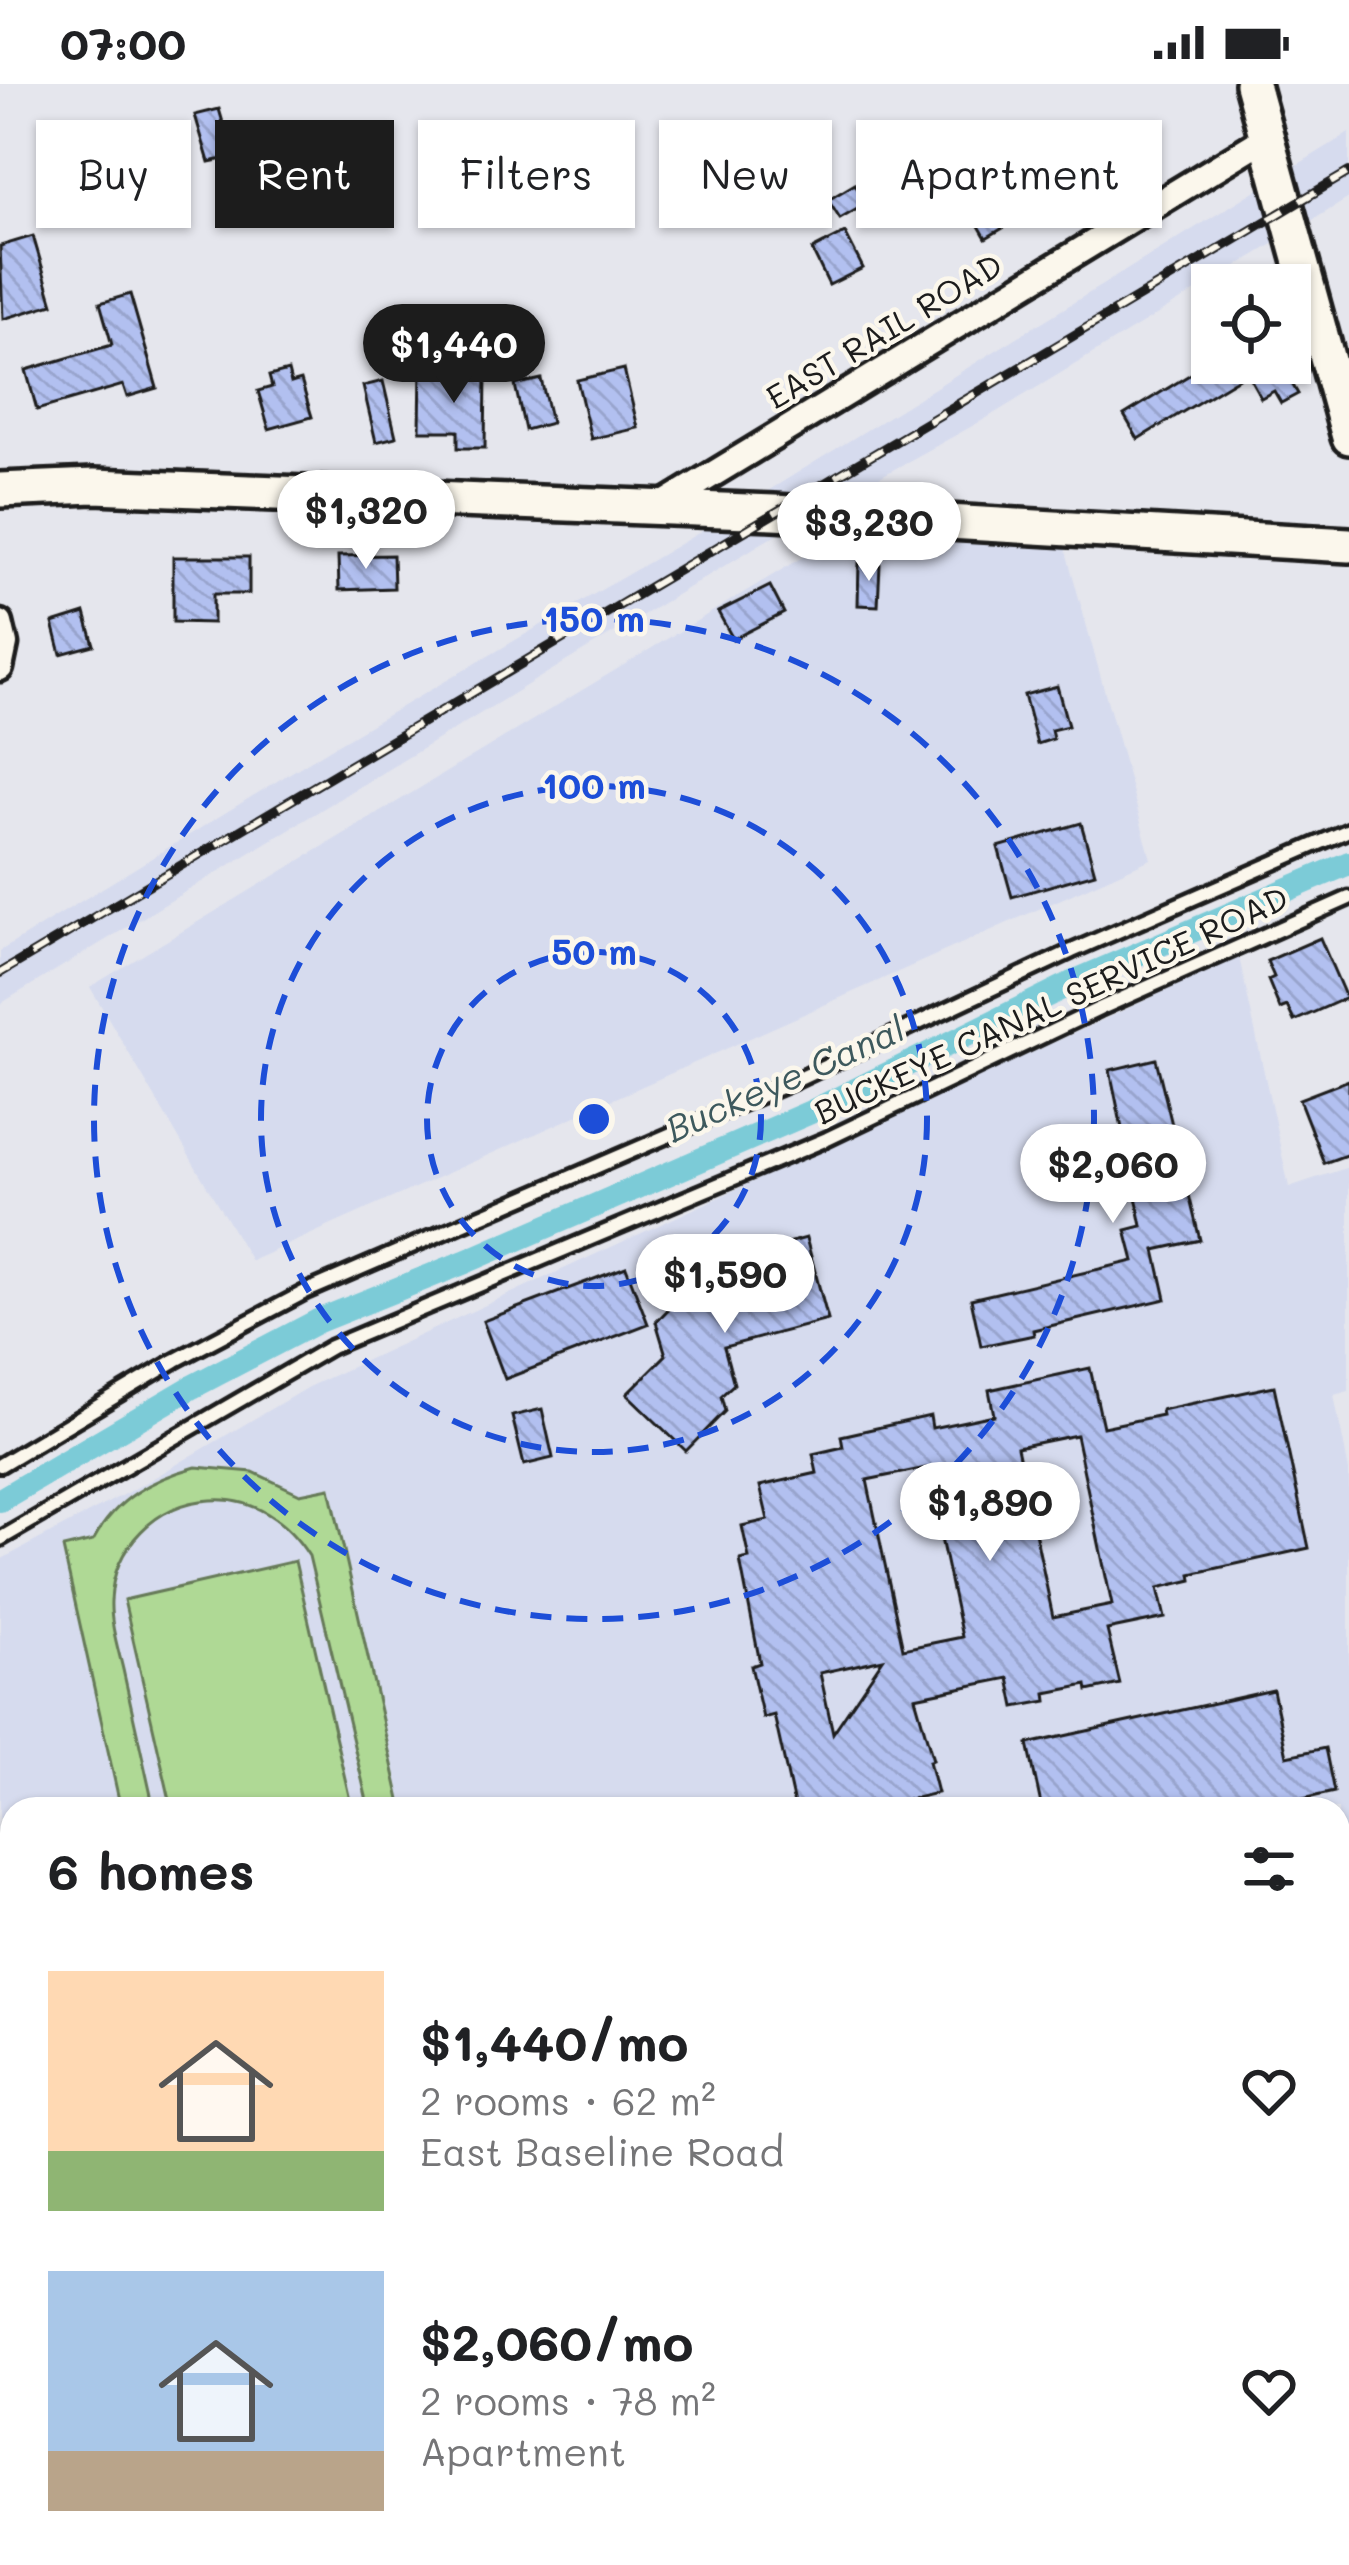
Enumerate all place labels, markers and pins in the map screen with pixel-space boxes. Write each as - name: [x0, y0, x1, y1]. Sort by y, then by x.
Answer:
- pin: $1,440: [356, 304, 552, 406]
- pin: $1,320: [268, 470, 464, 572]
- pin: $3,230: [771, 482, 967, 584]
- centre of rings: [573, 1098, 615, 1140]
- pin: $2,060: [1015, 1124, 1211, 1226]
- pin: $1,590: [627, 1234, 823, 1336]
- pin: $1,890: [892, 1462, 1088, 1564]

